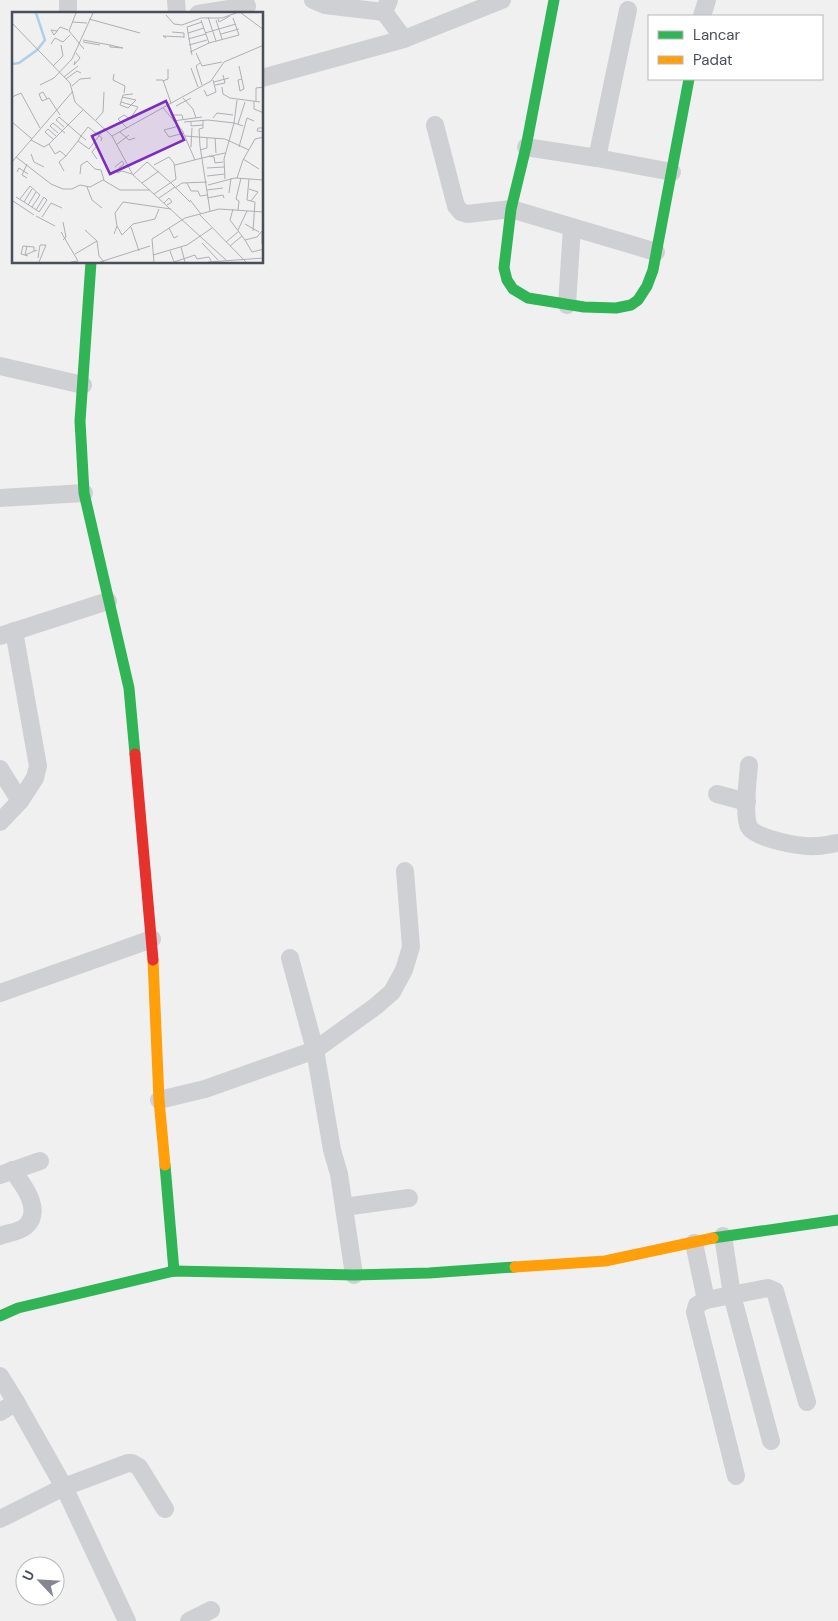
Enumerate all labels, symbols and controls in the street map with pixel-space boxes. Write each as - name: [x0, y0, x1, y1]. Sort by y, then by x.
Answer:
- inset map: [12, 12, 264, 264]
- legend: [648, 15, 823, 80]
- text: Lancar: [693, 25, 740, 45]
- text: Padat: [693, 50, 733, 70]
- north arrow: [15, 1556, 65, 1606]
- text: U: [18, 1567, 38, 1584]

